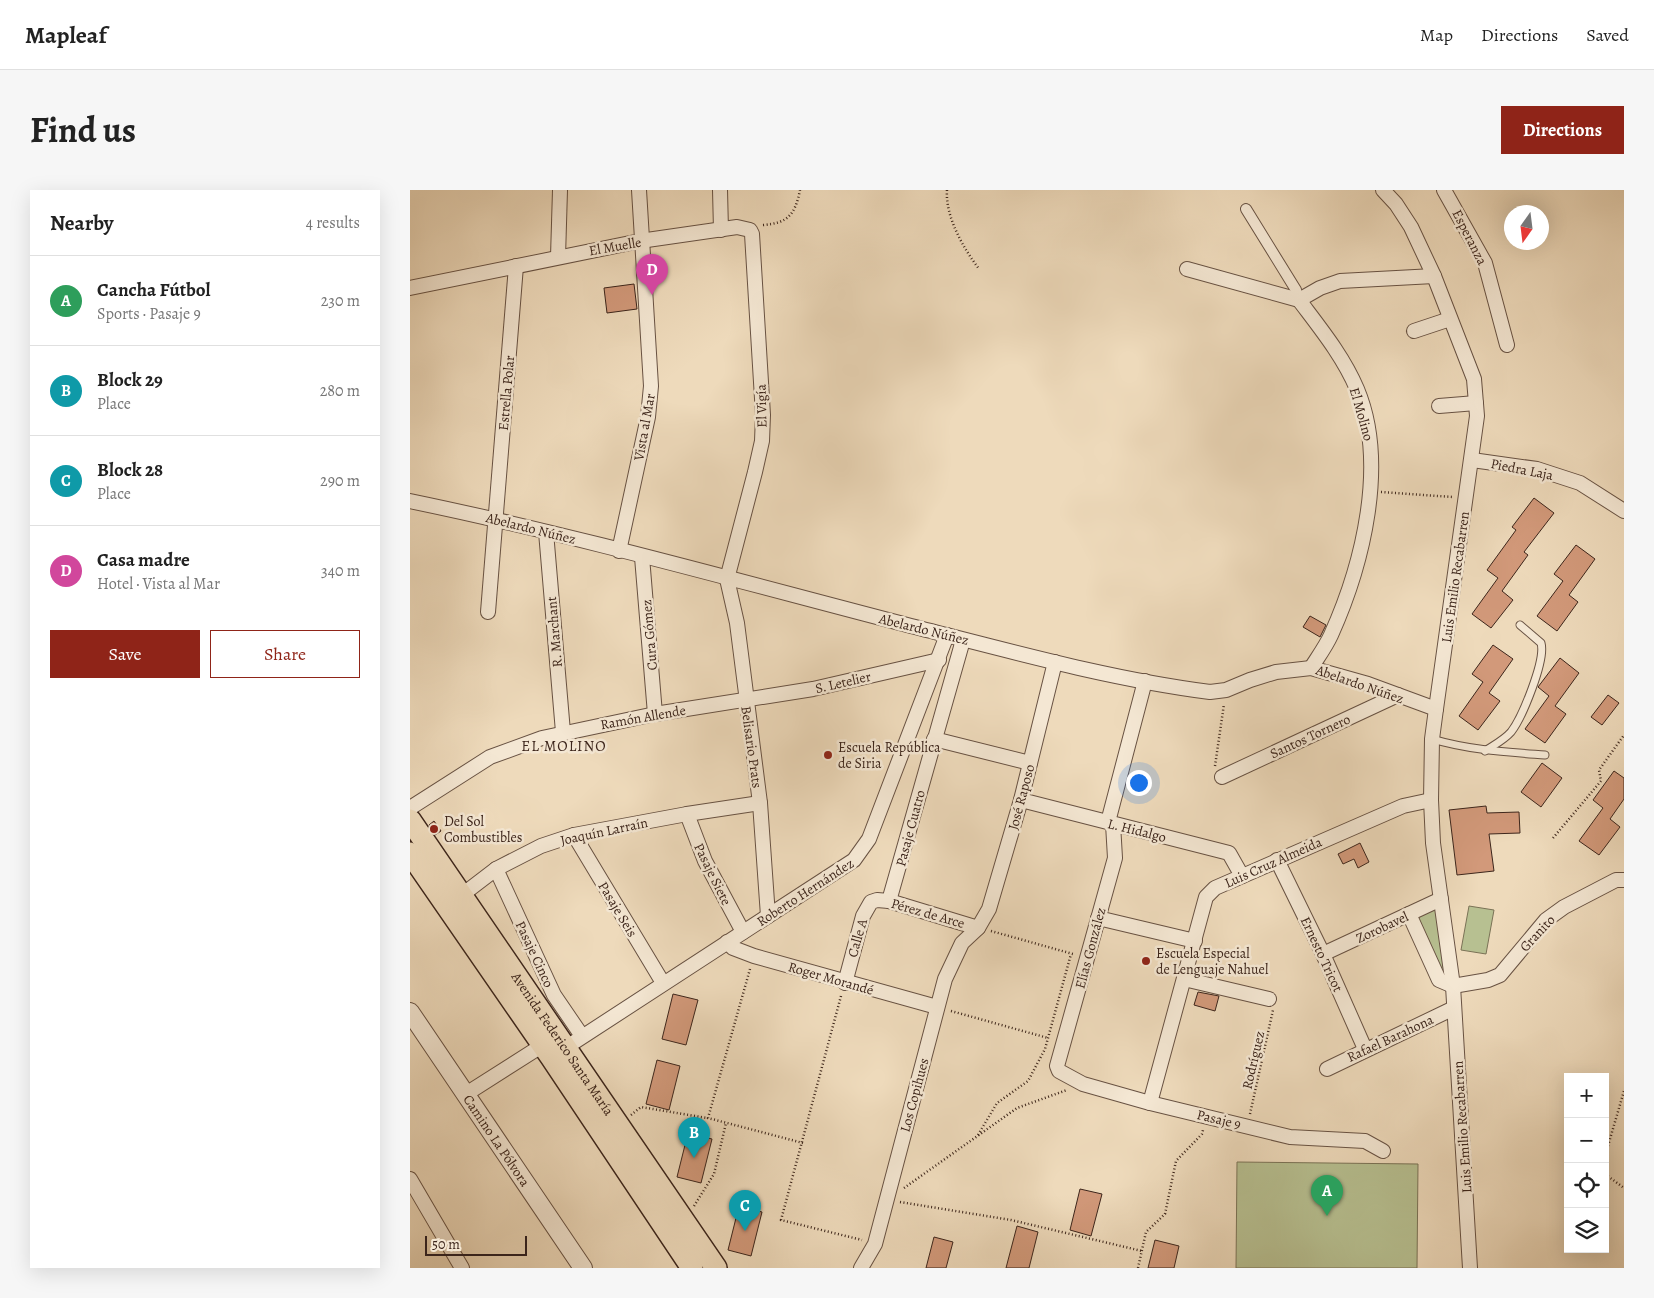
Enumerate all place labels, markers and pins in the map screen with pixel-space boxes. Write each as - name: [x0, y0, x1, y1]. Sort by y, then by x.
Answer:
- pin: D: [636, 254, 668, 295]
- place label: Escuela República de Siria: [838, 738, 941, 773]
- marker: Escuela República de Siria: [822, 749, 834, 761]
- place label: Del Sol Combustibles: [444, 812, 522, 847]
- marker: Del Sol Combustibles: [428, 823, 440, 835]
- place label: Escuela Especial de Lenguaje Nahuel: [1156, 944, 1269, 979]
- marker: Escuela Especial de Lenguaje Nahuel: [1140, 955, 1152, 967]
- pin: B: [678, 1117, 710, 1158]
- pin: A: [1311, 1175, 1343, 1216]
- pin: C: [729, 1190, 761, 1231]

